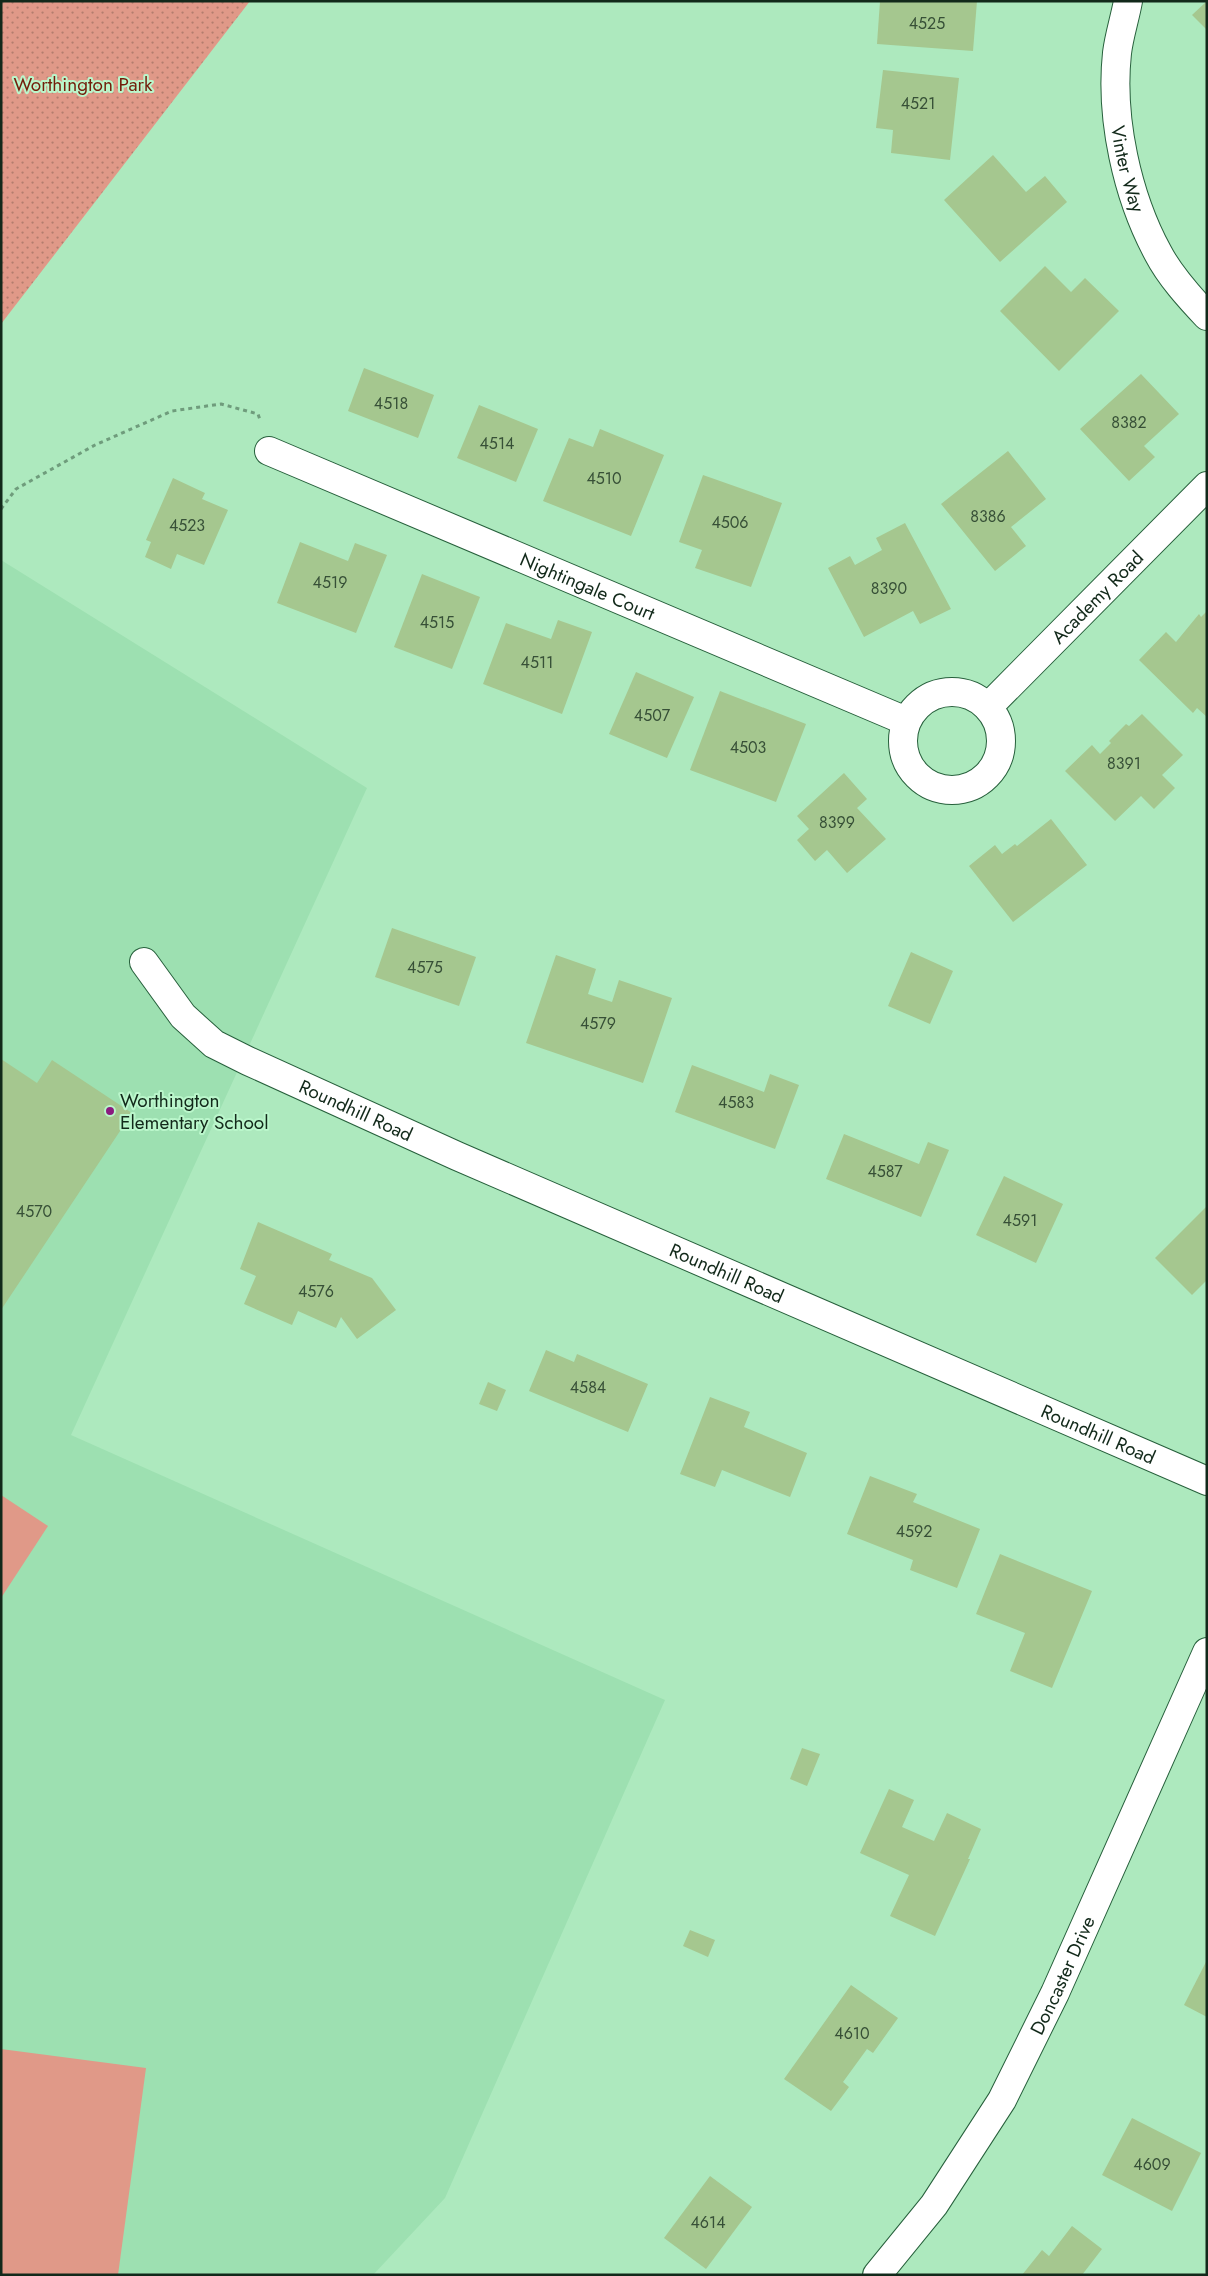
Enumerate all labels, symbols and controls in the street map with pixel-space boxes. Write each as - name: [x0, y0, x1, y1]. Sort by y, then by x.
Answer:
- house number: 4525: [909, 12, 945, 35]
- park label: Worthington Park: [14, 71, 153, 98]
- house number: 4521: [901, 92, 935, 115]
- street label: Vinter Way: [1105, 124, 1152, 216]
- house number: 4518: [374, 392, 408, 415]
- house number: 8382: [1111, 411, 1147, 434]
- house number: 4514: [480, 432, 514, 455]
- house number: 4510: [586, 467, 622, 490]
- house number: 8386: [970, 505, 1006, 528]
- house number: 4506: [711, 511, 749, 534]
- house number: 4523: [169, 514, 205, 537]
- street label: Academy Road: [1045, 544, 1149, 649]
- street label: Nightingale Court: [516, 545, 660, 627]
- house number: 4519: [313, 571, 347, 594]
- house number: 8390: [871, 577, 907, 600]
- house number: 4515: [420, 611, 454, 634]
- house number: 4511: [521, 651, 553, 674]
- house number: 4507: [634, 704, 671, 727]
- house number: 4503: [730, 736, 767, 759]
- house number: 8391: [1107, 752, 1141, 775]
- house number: 8399: [819, 811, 855, 834]
- house number: 4575: [407, 956, 443, 979]
- house number: 4579: [580, 1012, 616, 1035]
- street label: Roundhill Road: [295, 1073, 417, 1148]
- place label: Worthington Elementary School: [120, 1087, 269, 1136]
- house number: 4583: [718, 1091, 754, 1114]
- marker: Worthington Elementary School: [104, 1105, 116, 1117]
- house number: 4587: [867, 1160, 903, 1183]
- house number: 4570: [16, 1200, 52, 1223]
- house number: 4591: [1003, 1209, 1037, 1232]
- street label: Roundhill Road: [665, 1236, 788, 1310]
- house number: 4576: [298, 1280, 334, 1303]
- house number: 4584: [570, 1376, 606, 1399]
- street label: Roundhill Road: [1037, 1397, 1160, 1471]
- house number: 4592: [896, 1520, 932, 1543]
- street label: Doncaster Drive: [1023, 1911, 1101, 2039]
- house number: 4610: [834, 2022, 870, 2045]
- house number: 4609: [1133, 2153, 1171, 2176]
- house number: 4614: [690, 2211, 726, 2234]

